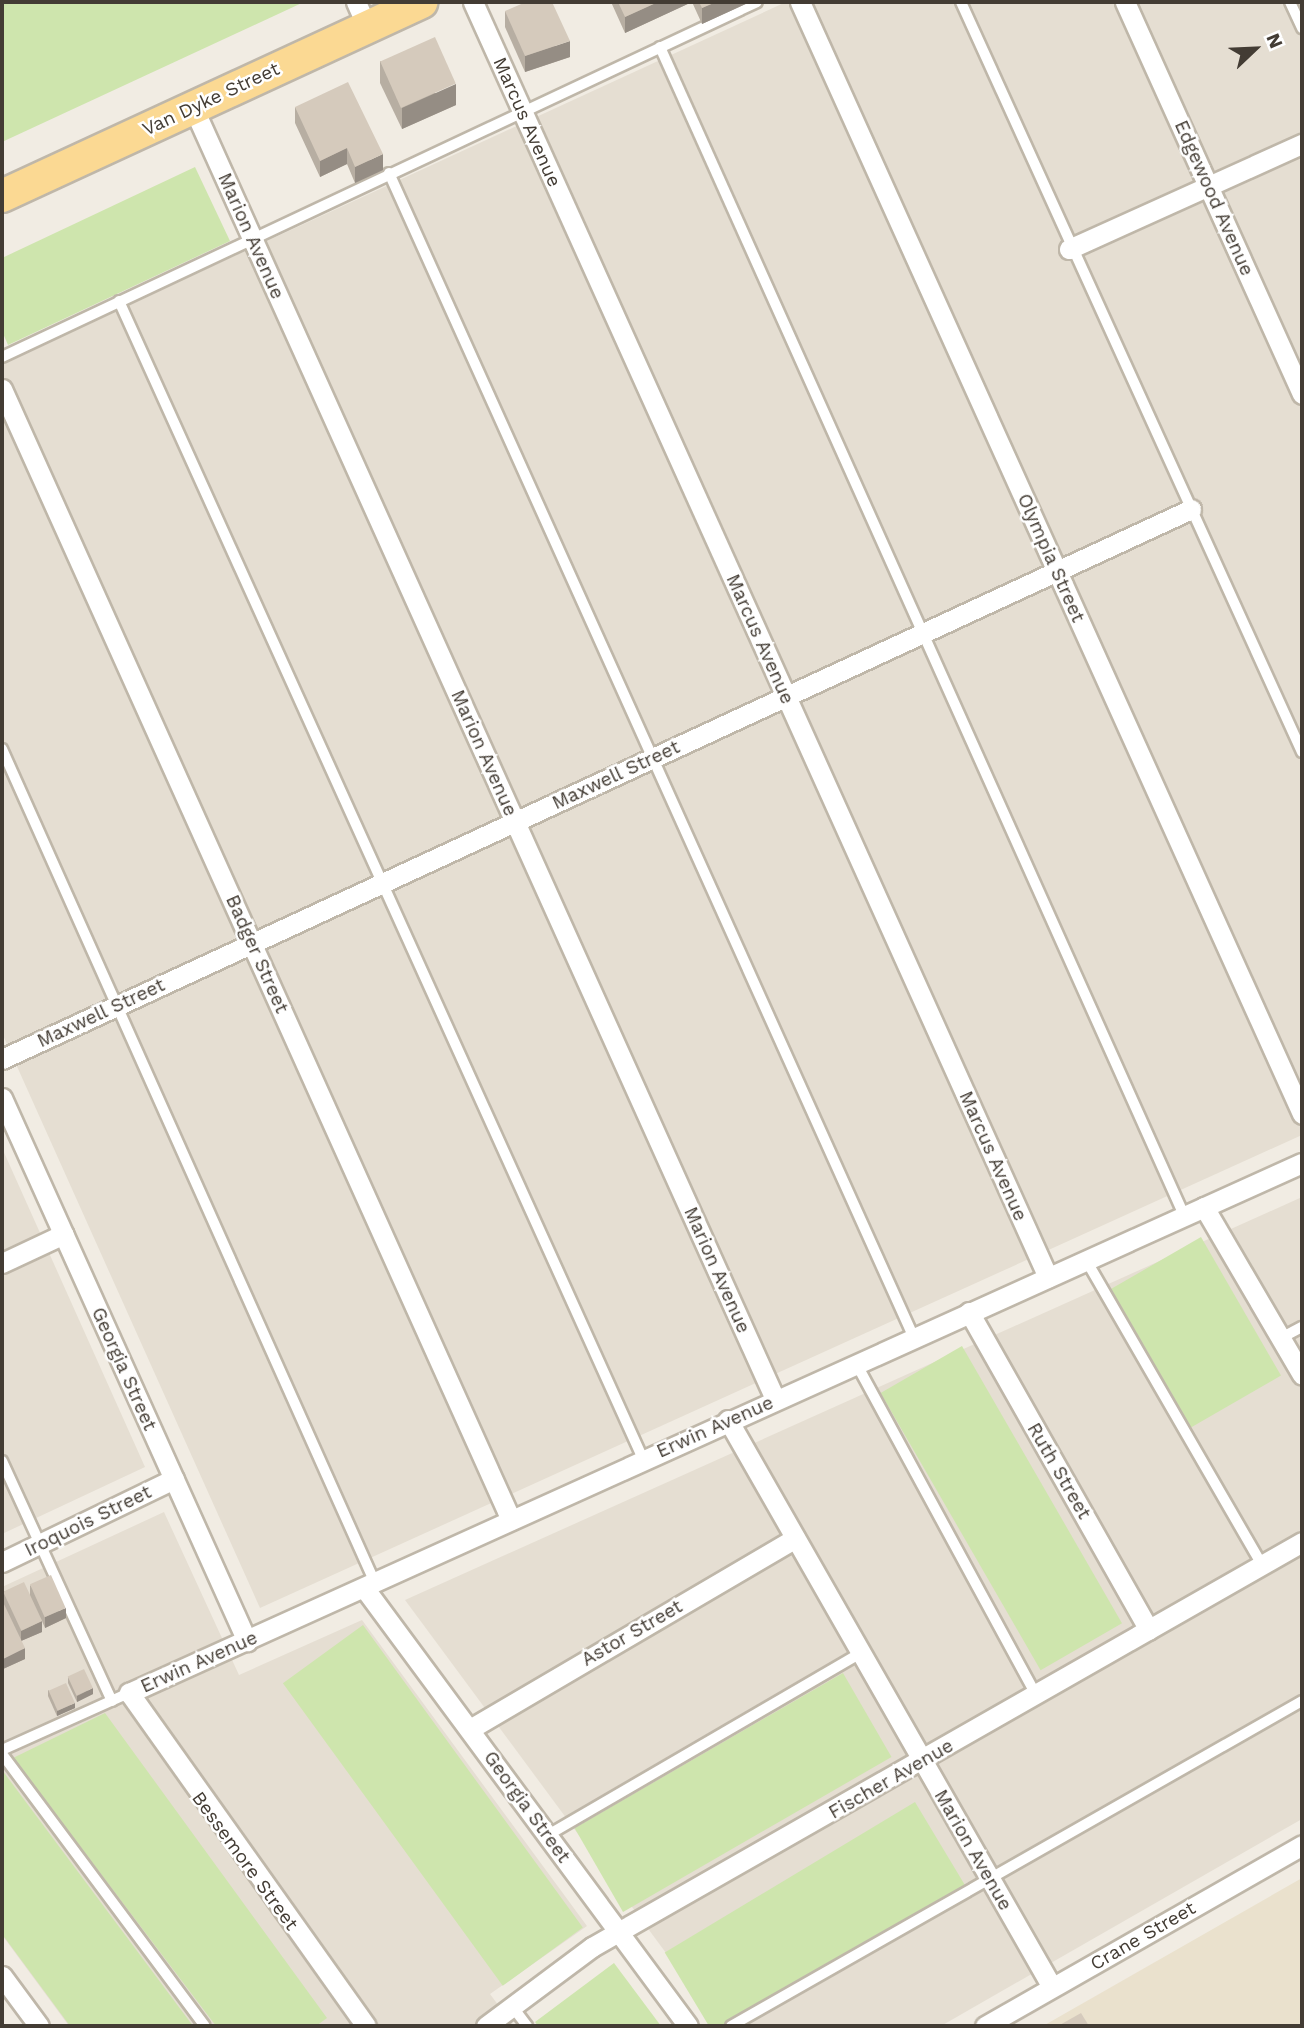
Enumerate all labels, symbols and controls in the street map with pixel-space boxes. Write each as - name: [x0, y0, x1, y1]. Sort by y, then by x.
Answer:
- north arrow: [1220, 14, 1290, 84]
- text: N: [1261, 30, 1288, 52]
- street label: Marcus Avenue: [488, 53, 566, 191]
- street label: Van Dyke Street: [139, 57, 283, 141]
- street label: Edgewood Avenue: [1169, 116, 1259, 280]
- street label: Marion Avenue: [213, 169, 289, 303]
- street label: Olympia Street: [1012, 490, 1090, 626]
- street label: Marcus Avenue: [721, 570, 799, 708]
- street label: Marion Avenue: [446, 686, 522, 820]
- street label: Maxwell Street: [548, 735, 684, 815]
- street label: Badger Street: [221, 891, 293, 1017]
- street label: Maxwell Street: [33, 973, 169, 1053]
- street label: Marcus Avenue: [954, 1087, 1032, 1225]
- street label: Marion Avenue: [679, 1203, 755, 1337]
- street label: Georgia Street: [87, 1304, 161, 1434]
- street label: Erwin Avenue: [653, 1391, 777, 1463]
- street label: Ruth Street: [1022, 1419, 1096, 1523]
- street label: Iroquois Street: [21, 1480, 155, 1562]
- street label: Astor Street: [577, 1595, 687, 1671]
- street label: Erwin Avenue: [137, 1626, 261, 1698]
- street label: Fischer Avenue: [824, 1734, 958, 1824]
- street label: Georgia Street: [479, 1747, 575, 1867]
- street label: Marion Avenue: [929, 1785, 1017, 1915]
- street label: Bessemore Street: [187, 1787, 303, 1935]
- street label: Crane Street: [1086, 1897, 1200, 1975]

